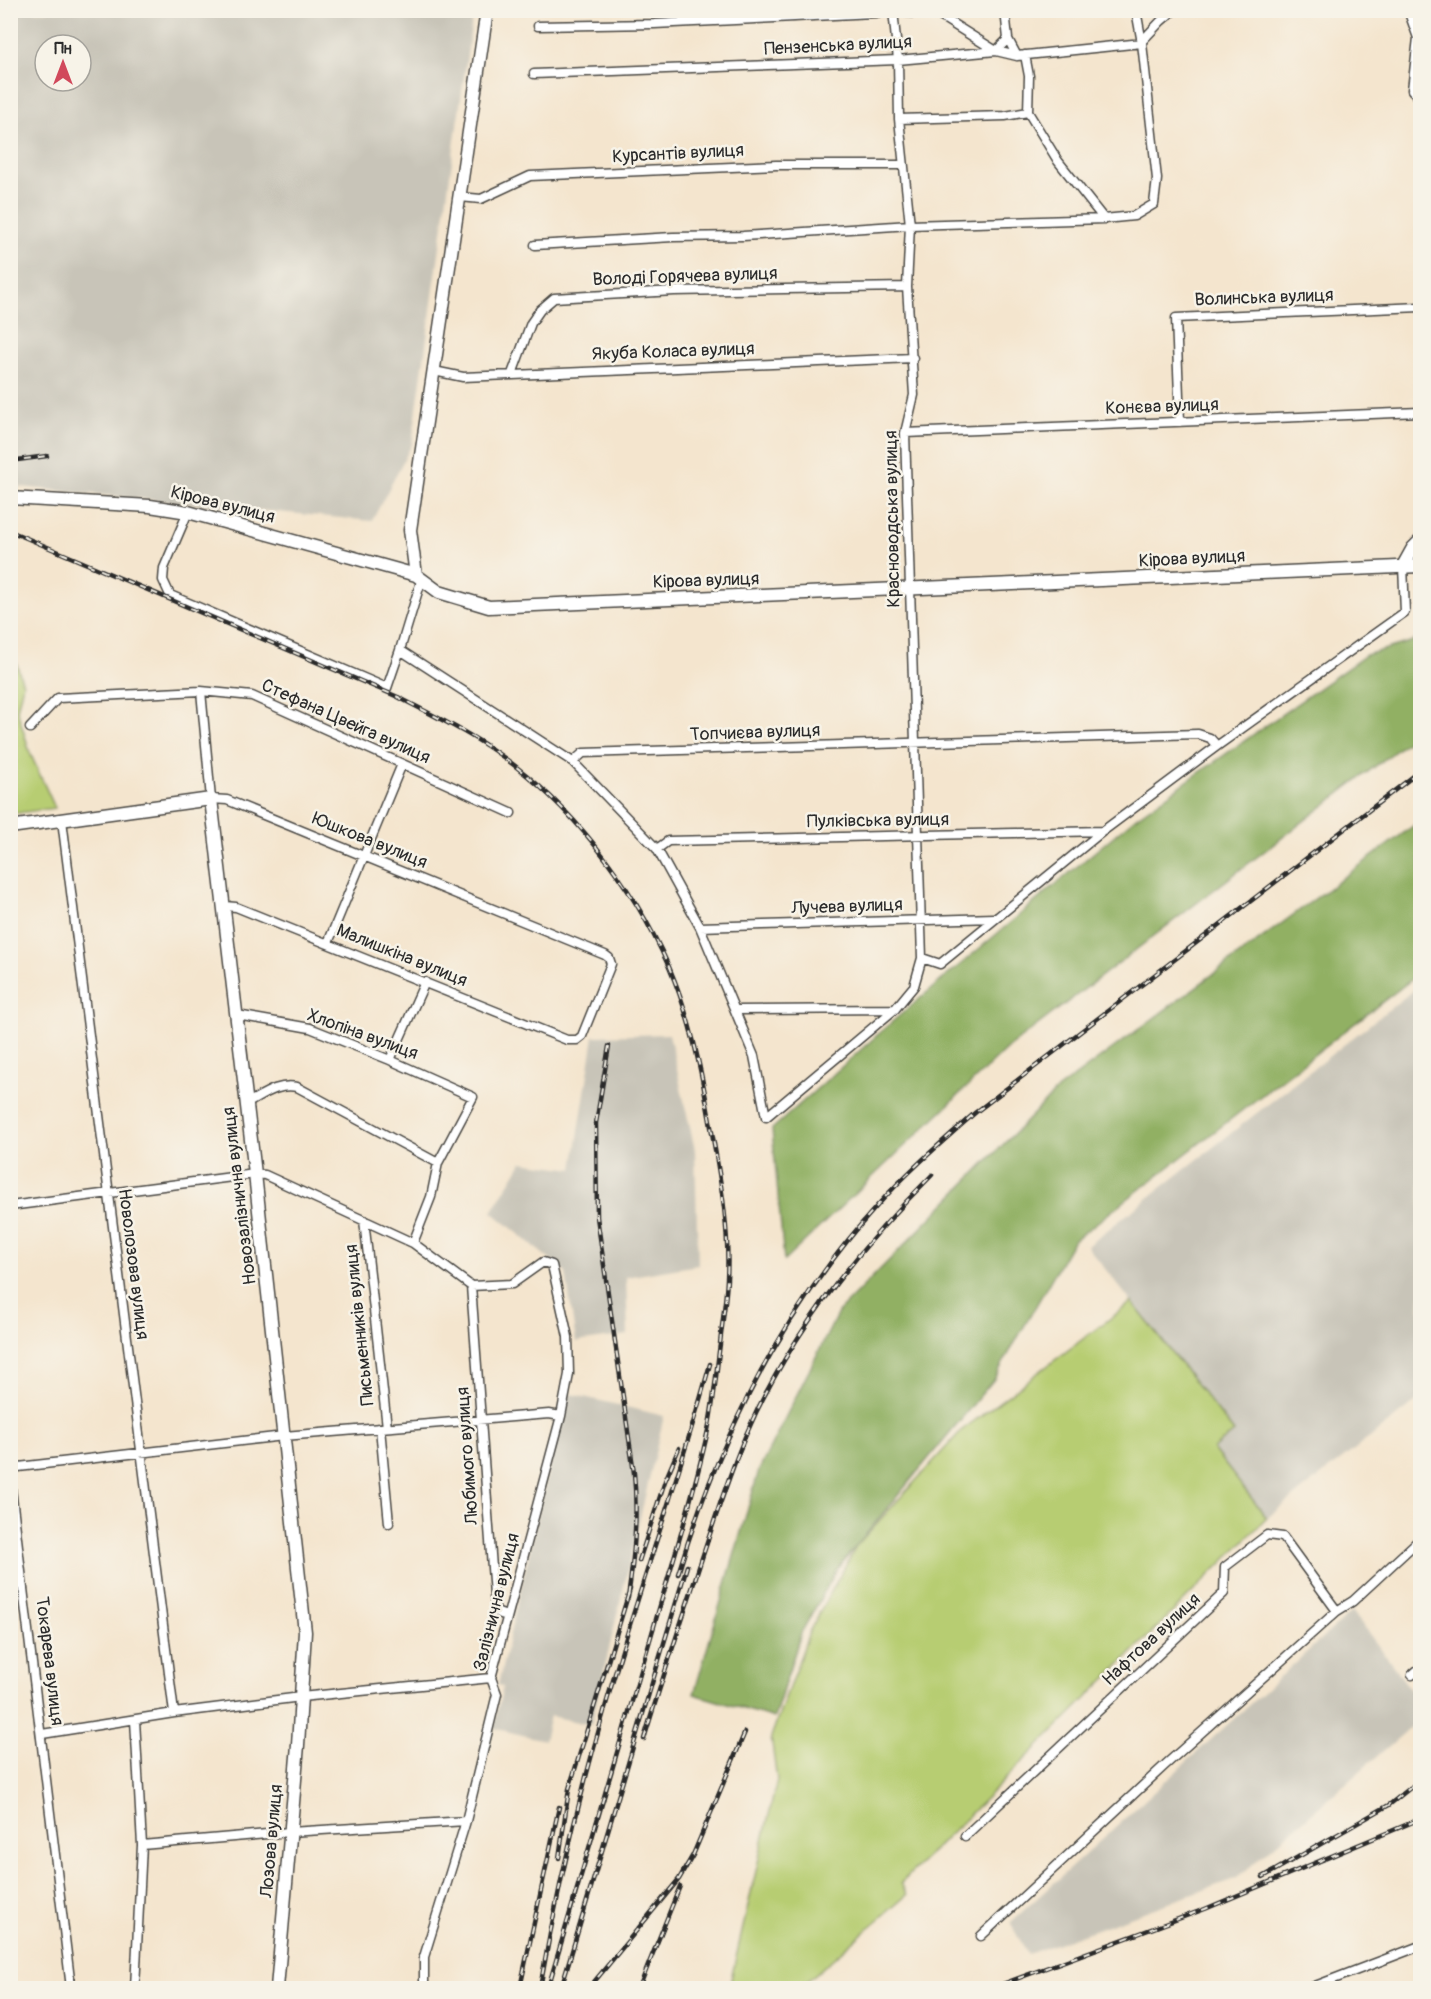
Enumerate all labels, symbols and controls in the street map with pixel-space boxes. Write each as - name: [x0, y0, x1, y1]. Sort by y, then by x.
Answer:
- street label: Пензенська вулиця: [764, 30, 913, 61]
- north arrow: [33, 33, 93, 93]
- text: Пн: [54, 39, 72, 59]
- street label: Курсантів вулиця: [612, 139, 744, 168]
- street label: Володі Горячева вулиця: [592, 262, 778, 291]
- street label: Волинська вулиця: [1194, 284, 1334, 311]
- street label: Якуба Коласа вулиця: [591, 337, 755, 366]
- street label: Конєва вулиця: [1105, 393, 1219, 420]
- street label: Красноводська вулиця: [879, 430, 906, 608]
- street label: Кірова вулиця: [168, 480, 277, 529]
- street label: Кірова вулиця: [1138, 544, 1246, 573]
- street label: Кірова вулиця: [652, 567, 760, 594]
- street label: Стефана Цвейга вулиця: [258, 674, 434, 769]
- street label: Топчиєва вулиця: [689, 719, 821, 746]
- street label: Юшкова вулиця: [309, 807, 431, 874]
- street label: Пулківська вулиця: [807, 808, 949, 833]
- street label: Лучева вулиця: [790, 893, 903, 920]
- street label: Малишкіна вулиця: [333, 919, 471, 992]
- street label: Хлопіна вулиця: [304, 1004, 421, 1065]
- street label: Новозалізнична вулиця: [217, 1106, 262, 1286]
- street label: Новолозова вулиця: [113, 1187, 154, 1341]
- street label: Письменників вулиця: [340, 1243, 379, 1407]
- street label: Любимого вулиця: [451, 1386, 484, 1527]
- street label: Залізнична вулиця: [468, 1531, 525, 1674]
- street label: Нафтова вулиця: [1097, 1588, 1205, 1691]
- street label: Токарева вулиця: [30, 1595, 69, 1727]
- street label: Лозова вулиця: [255, 1783, 288, 1900]

